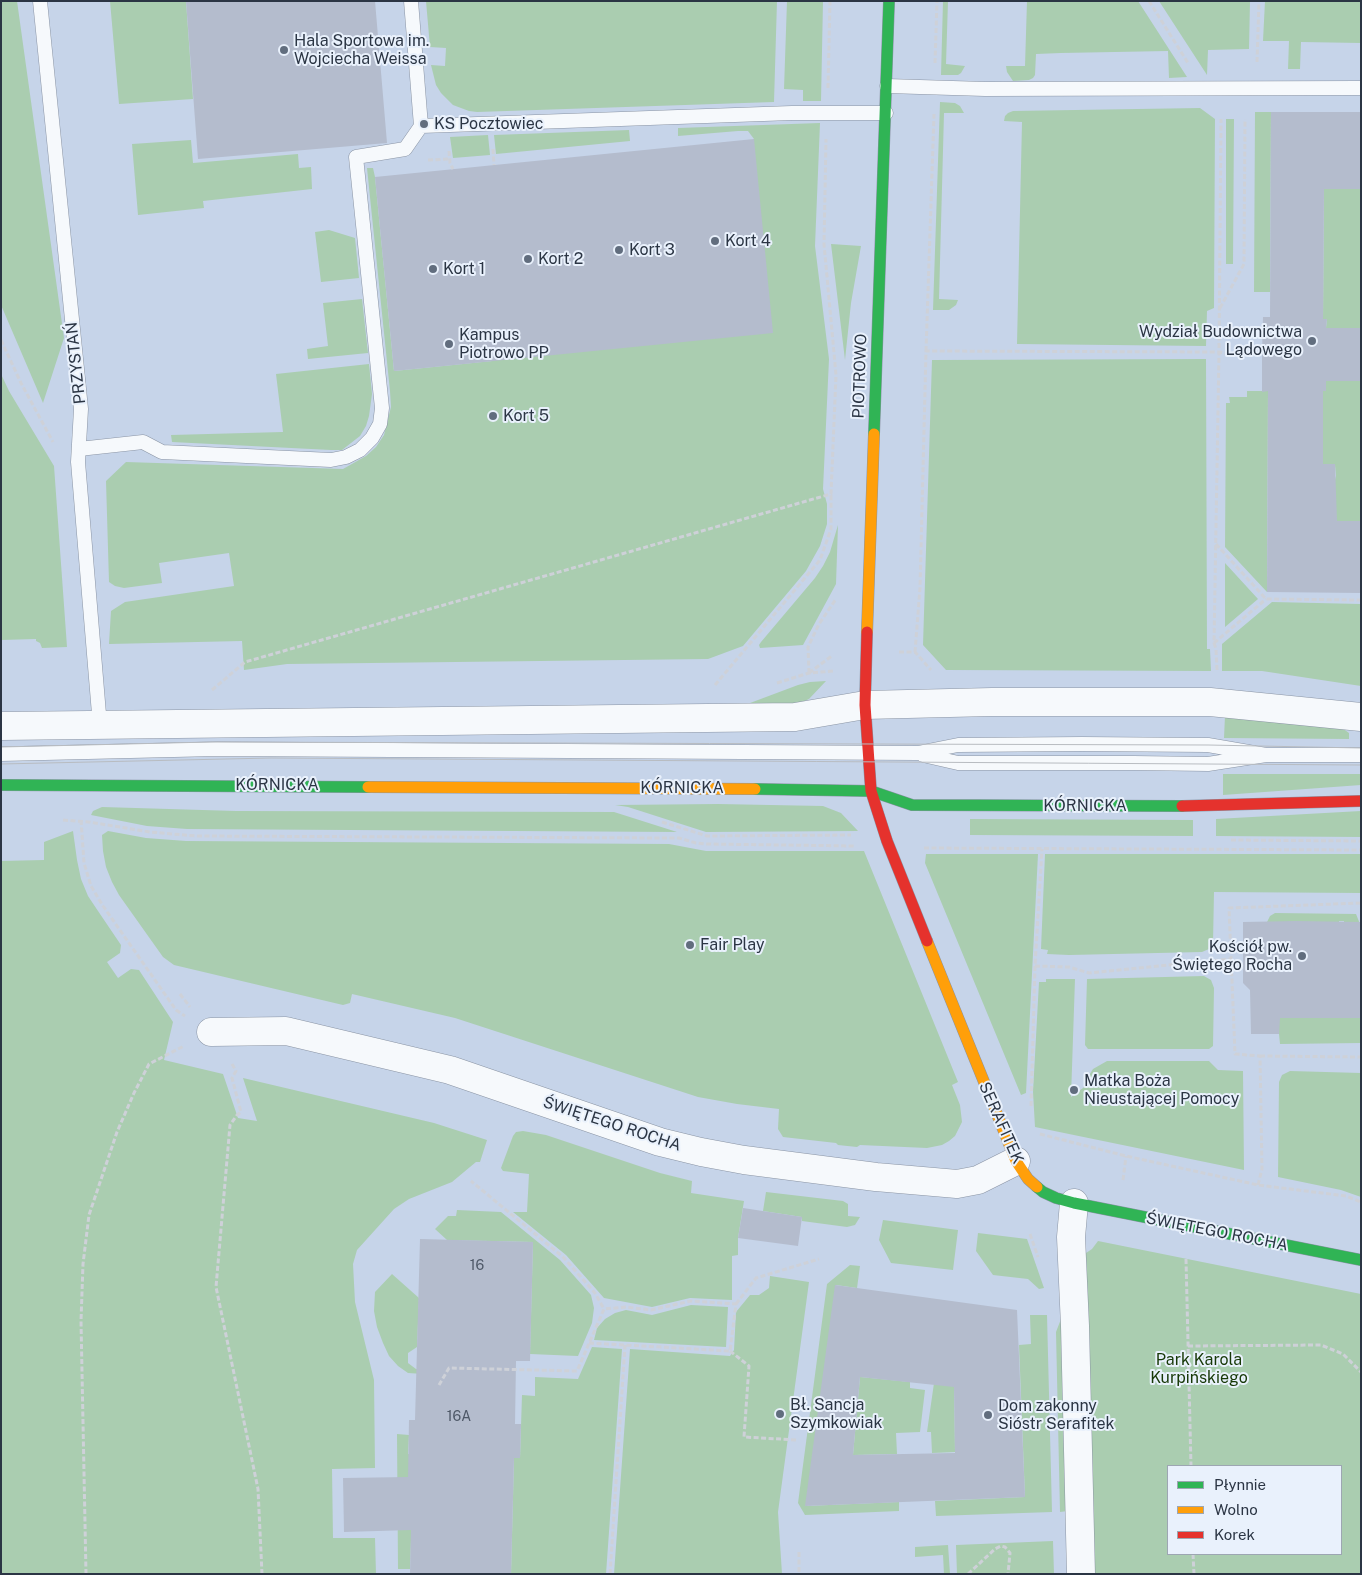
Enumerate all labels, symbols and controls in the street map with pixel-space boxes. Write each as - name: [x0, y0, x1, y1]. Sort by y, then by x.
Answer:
- place label: Hala Sportowa im. Wojciecha Weissa: [294, 31, 429, 69]
- marker: Hala Sportowa im. Wojciecha Weissa: [278, 44, 290, 56]
- place label: KS Pocztowiec: [434, 114, 544, 134]
- marker: KS Pocztowiec: [418, 118, 430, 130]
- place label: Kort 4: [725, 231, 771, 251]
- marker: Kort 4: [709, 235, 721, 247]
- place label: Kort 3: [629, 240, 675, 260]
- marker: Kort 3: [613, 244, 625, 256]
- place label: Kort 2: [538, 249, 583, 269]
- marker: Kort 2: [522, 253, 534, 265]
- place label: Kort 1: [443, 259, 485, 279]
- marker: Kort 1: [427, 263, 439, 275]
- street label: PRZYSTAŃ: [62, 321, 90, 405]
- place label: Wydział Budownictwa Lądowego: [1139, 322, 1302, 360]
- place label: Kampus Piotrowo PP: [459, 325, 549, 363]
- street label: PIOTROWO: [849, 333, 871, 419]
- marker: Wydział Budownictwa Lądowego: [1306, 335, 1318, 347]
- marker: Kampus Piotrowo PP: [443, 338, 455, 350]
- place label: Kort 5: [503, 406, 549, 426]
- marker: Kort 5: [487, 410, 499, 422]
- street label: KÓRNICKA: [235, 775, 319, 795]
- street label: KÓRNICKA: [640, 778, 724, 798]
- street label: KÓRNICKA: [1043, 796, 1127, 816]
- place label: Fair Play: [700, 935, 764, 955]
- place label: Kościół pw. Świętego Rocha: [1172, 937, 1292, 975]
- marker: Fair Play: [684, 939, 696, 951]
- marker: Kościół pw. Świętego Rocha: [1296, 950, 1308, 962]
- place label: Matka Boża Nieustającej Pomocy: [1084, 1071, 1239, 1109]
- street label: SERAFITEK: [974, 1079, 1028, 1167]
- marker: Matka Boża Nieustającej Pomocy: [1068, 1084, 1080, 1096]
- street label: ŚWIĘTEGO ROCHA: [540, 1093, 684, 1155]
- street label: ŚWIĘTEGO ROCHA: [1144, 1209, 1290, 1255]
- house number: 16: [470, 1258, 484, 1274]
- park label: Park Karola Kurpińskiego: [1150, 1350, 1248, 1388]
- place label: Bł. Sancja Szymkowiak: [790, 1395, 882, 1433]
- place label: Dom zakonny Sióstr Serafitek: [998, 1396, 1115, 1434]
- marker: Bł. Sancja Szymkowiak: [774, 1408, 786, 1420]
- house number: 16A: [447, 1409, 471, 1425]
- marker: Dom zakonny Sióstr Serafitek: [982, 1409, 994, 1421]
- legend: [1167, 1465, 1342, 1555]
- text: Płynnie: [1214, 1476, 1266, 1493]
- text: Wolno: [1214, 1501, 1258, 1518]
- text: Korek: [1214, 1526, 1255, 1543]

